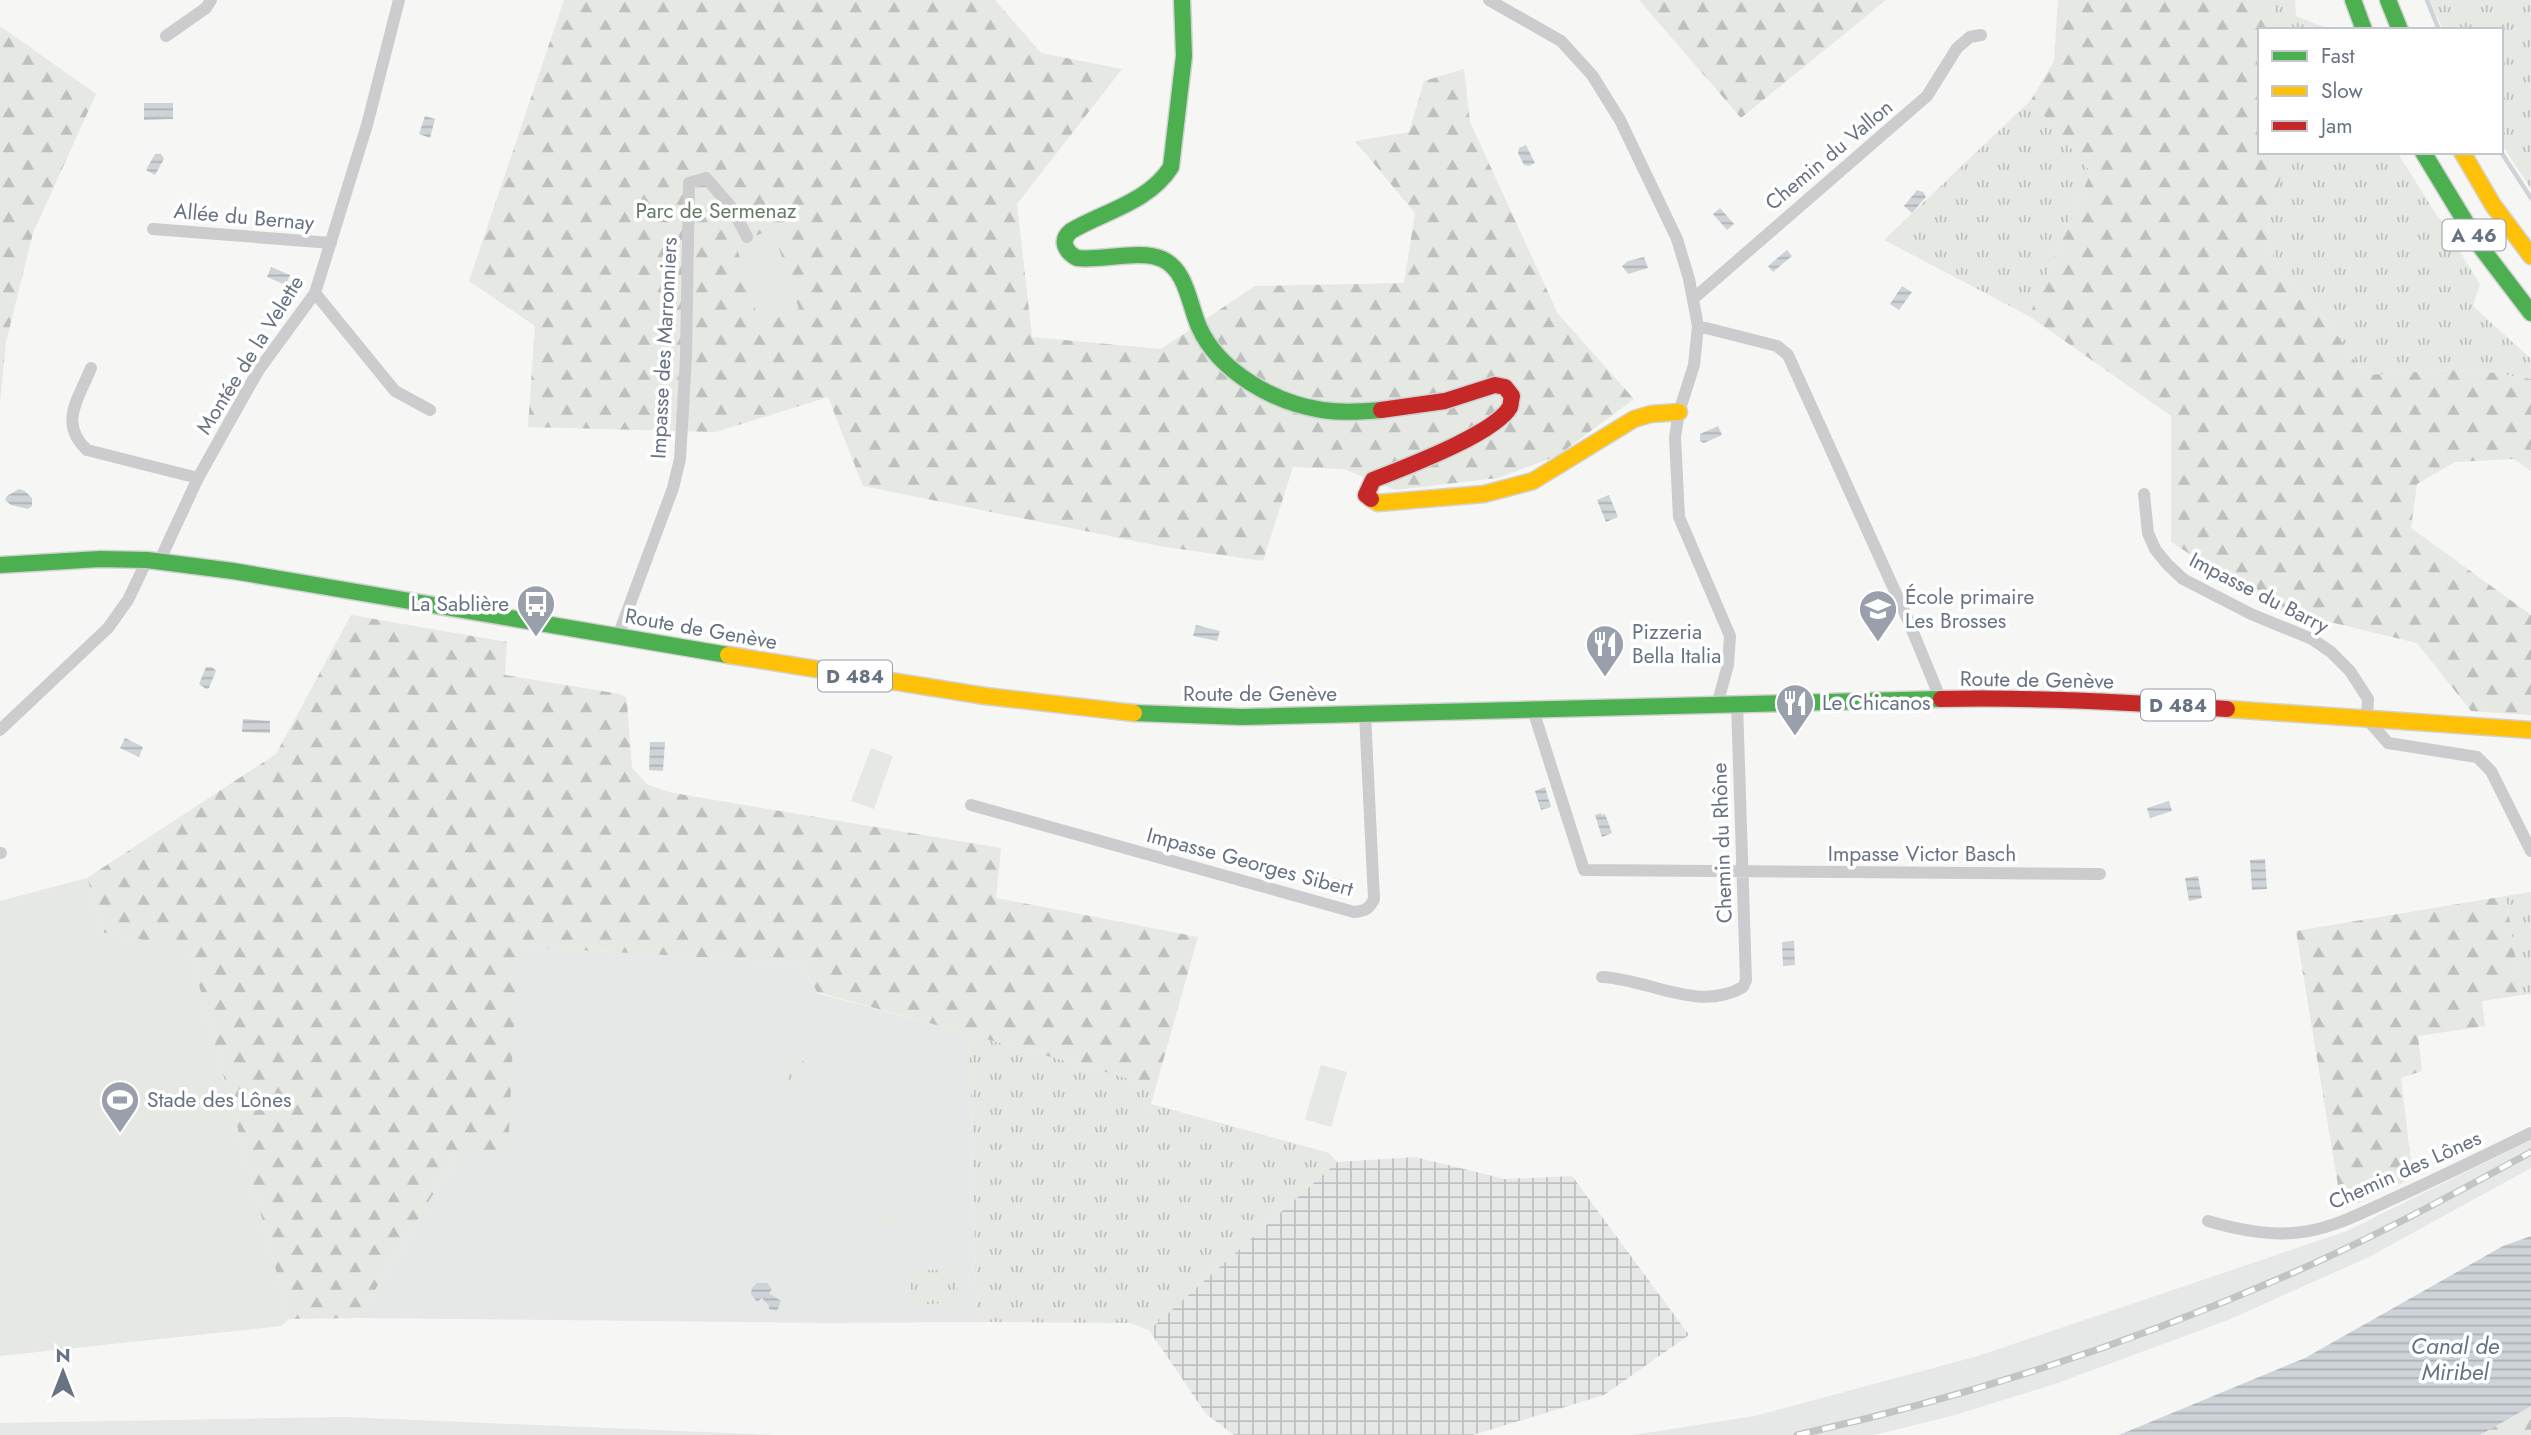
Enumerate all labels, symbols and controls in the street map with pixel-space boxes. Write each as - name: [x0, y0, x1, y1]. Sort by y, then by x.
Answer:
- legend: [2258, 28, 2503, 154]
- text: Fast: [2321, 41, 2354, 71]
- text: Slow: [2321, 76, 2363, 106]
- street label: Chemin du Vallon: [1759, 93, 1899, 217]
- text: Jam: [2318, 111, 2353, 141]
- street label: Allée du Bernay: [173, 196, 316, 238]
- park label: Parc de Sermenaz: [636, 196, 797, 226]
- road number: A 46: [2442, 219, 2506, 250]
- street label: Impasse des Marronniers: [643, 236, 685, 460]
- street label: Montée de la Velette: [189, 270, 311, 440]
- street label: Impasse du Barry: [2184, 545, 2335, 641]
- place label: École primaire Les Brosses: [1905, 582, 2034, 636]
- bus stop icon: La Sablière: [515, 583, 557, 638]
- school or university icon: École primaire Les Brosses: [1857, 588, 1899, 643]
- place label: La Sablière: [411, 589, 509, 619]
- street label: Route de Genève: [623, 601, 780, 657]
- place label: Pizzeria Bella Italia: [1632, 617, 1721, 671]
- restaurant icon: Pizzeria Bella Italia: [1584, 623, 1626, 678]
- road number: D 484: [818, 660, 892, 692]
- street label: Route de Genève: [1960, 664, 2114, 696]
- street label: Route de Genève: [1183, 679, 1337, 709]
- restaurant icon: Le Chicanos: [1774, 682, 1816, 737]
- place label: Le Chicanos: [1822, 688, 1931, 718]
- road number: D 484: [2141, 690, 2215, 720]
- street label: Chemin du Rhône: [1704, 762, 1740, 924]
- street label: Impasse Georges Sibert: [1143, 820, 1357, 904]
- street label: Impasse Victor Basch: [1828, 839, 2016, 869]
- sports icon: Stade des Lônes: [99, 1079, 141, 1134]
- place label: Stade des Lônes: [147, 1085, 292, 1115]
- street label: Chemin des Lônes: [2324, 1123, 2486, 1217]
- water label: Canal de Miribel: [2411, 1329, 2500, 1389]
- north arrow: [28, 1337, 98, 1407]
- text: N: [55, 1342, 71, 1369]

